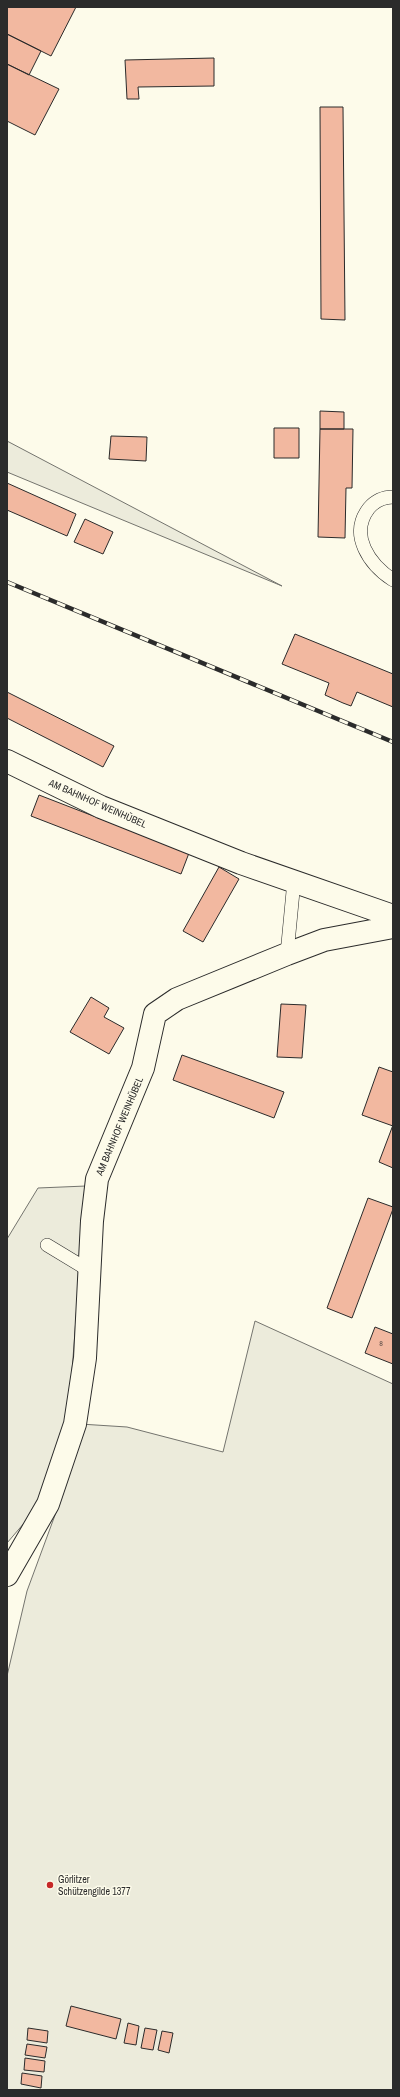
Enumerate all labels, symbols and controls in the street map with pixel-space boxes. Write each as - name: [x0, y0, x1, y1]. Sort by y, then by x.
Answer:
- street label: AM BAHNHOF WEINHÜBEL: [46, 776, 149, 831]
- street label: AM BAHNHOF WEINHÜBEL: [92, 1075, 146, 1178]
- house number: 8: [379, 1338, 383, 1348]
- place label: Görlitzer Schützengilde 1377: [58, 1873, 131, 1898]
- marker: Görlitzer Schützengilde 1377: [45, 1880, 55, 1890]

